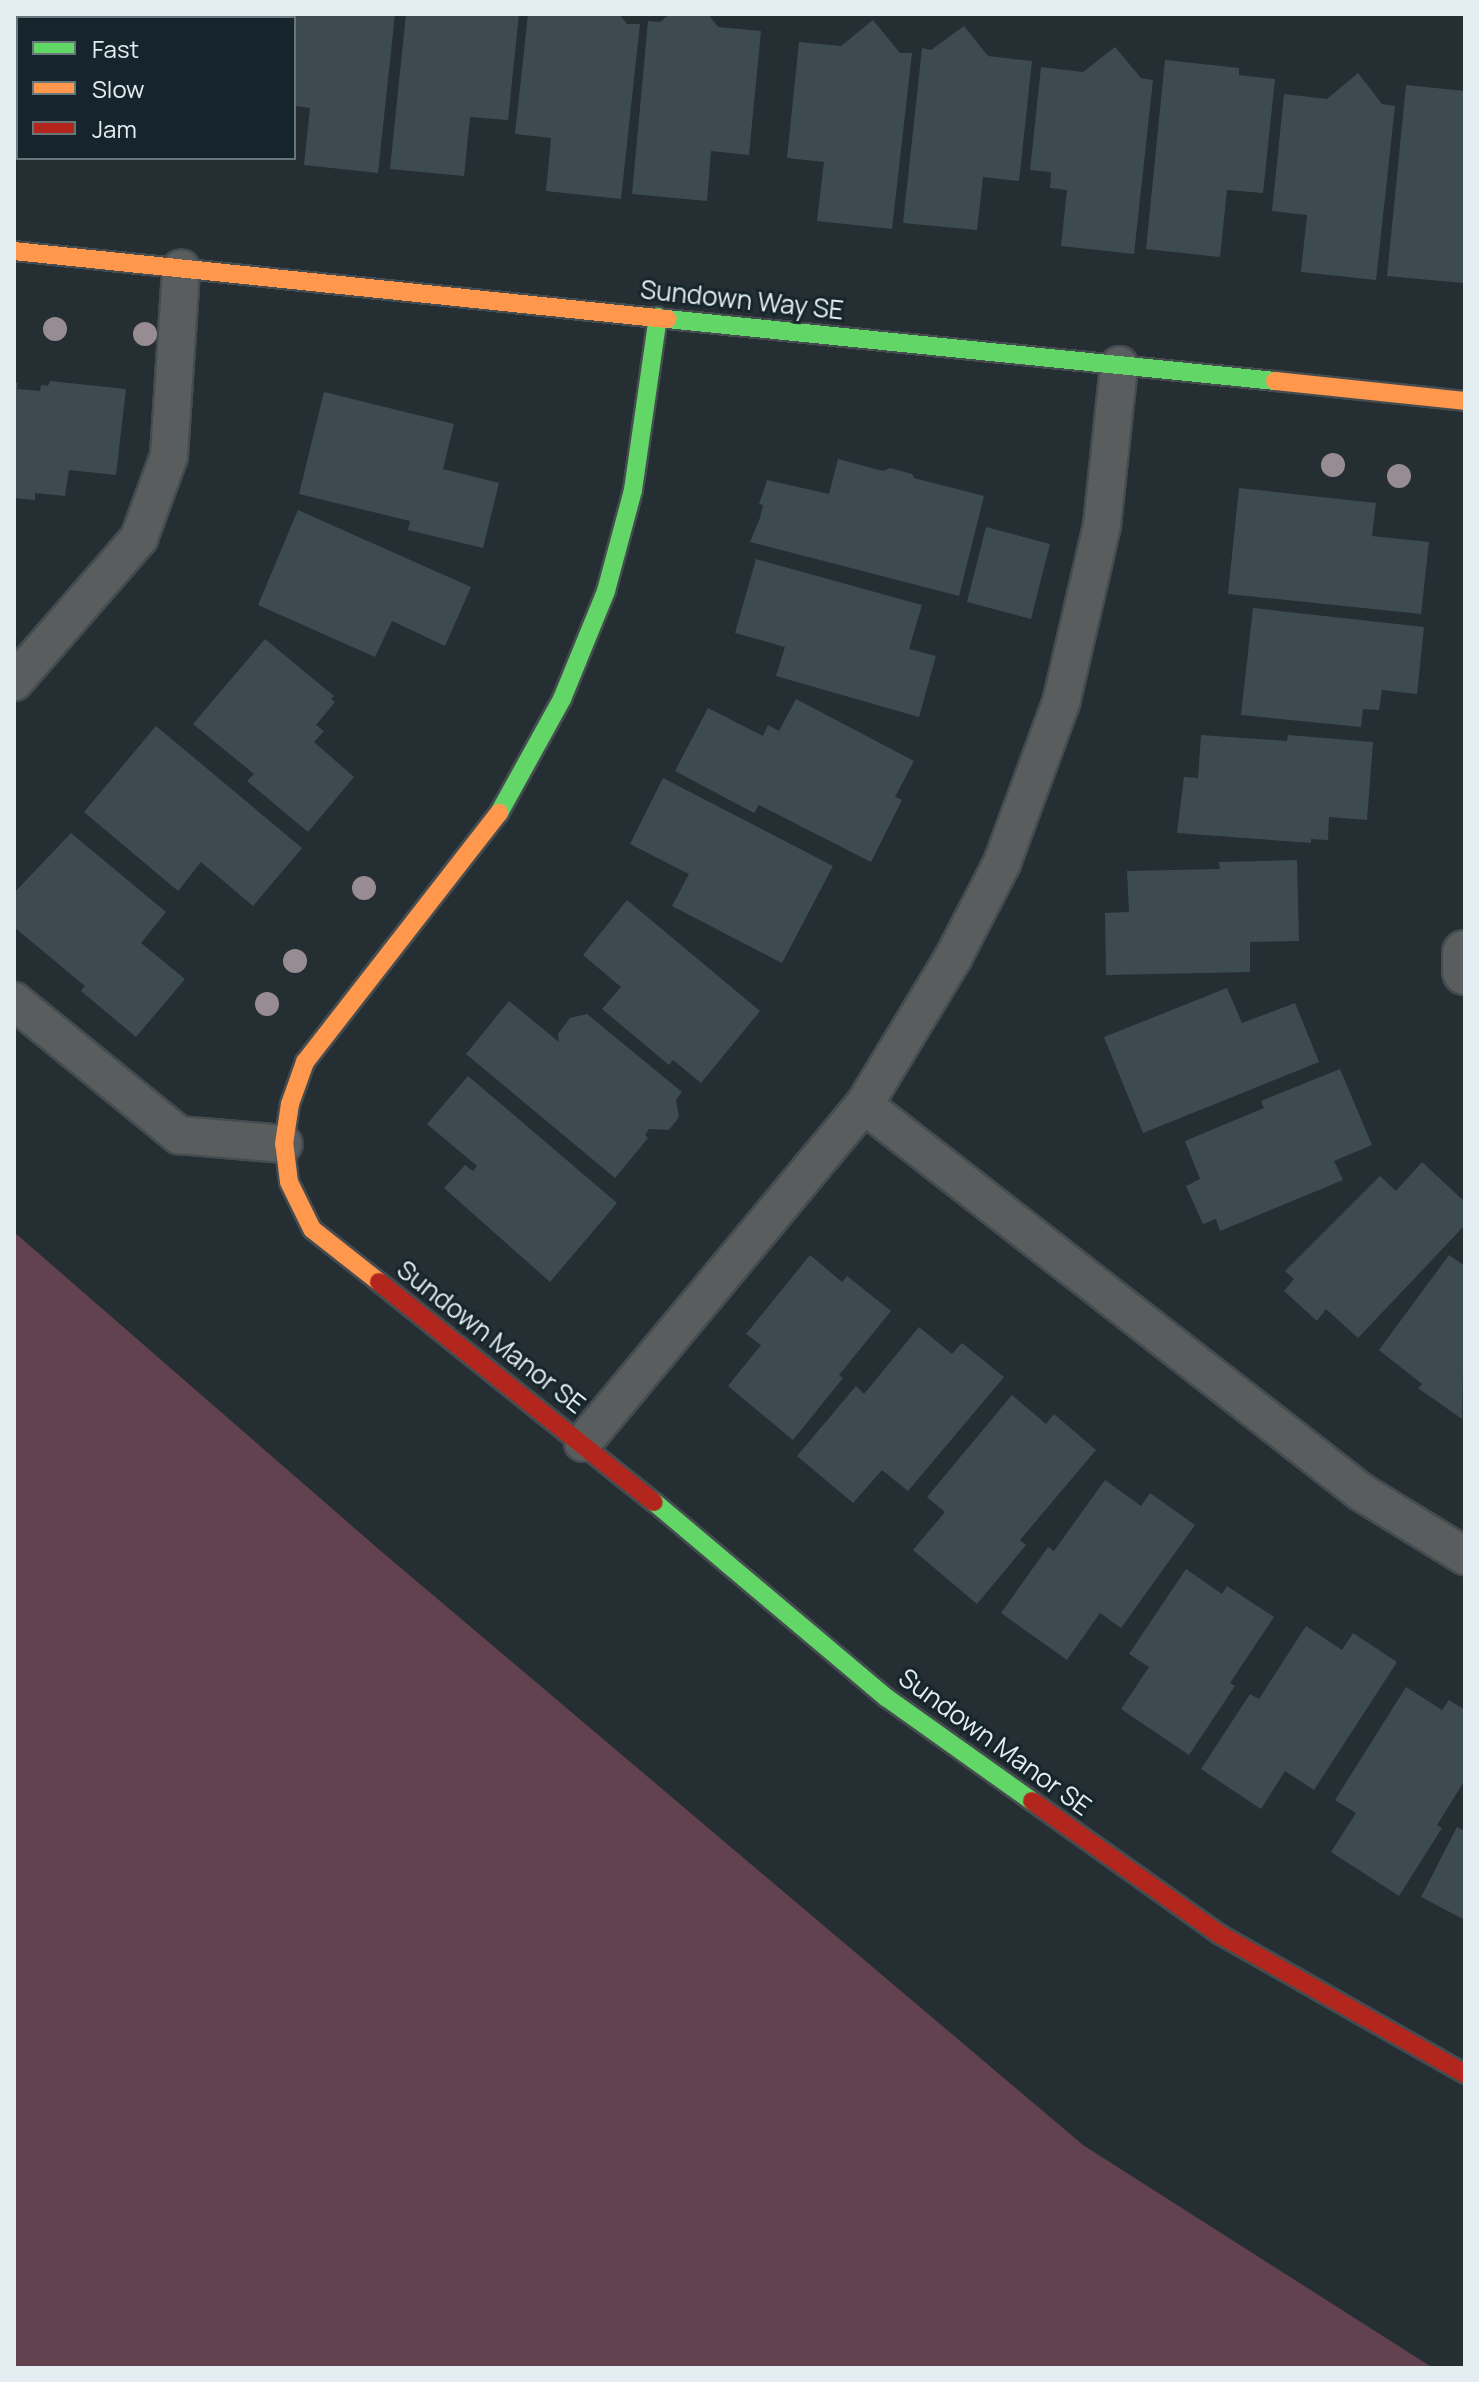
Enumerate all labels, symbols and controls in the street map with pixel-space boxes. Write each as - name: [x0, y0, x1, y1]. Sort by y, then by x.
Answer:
- legend: [16, 16, 296, 160]
- text: Fast: [92, 32, 139, 65]
- text: Slow: [92, 72, 145, 105]
- text: Jam: [92, 112, 137, 145]
- street label: Sundown Way SE: [639, 274, 845, 326]
- street label: Sundown Manor SE: [391, 1254, 591, 1420]
- street label: Sundown Manor SE: [893, 1662, 1097, 1822]

